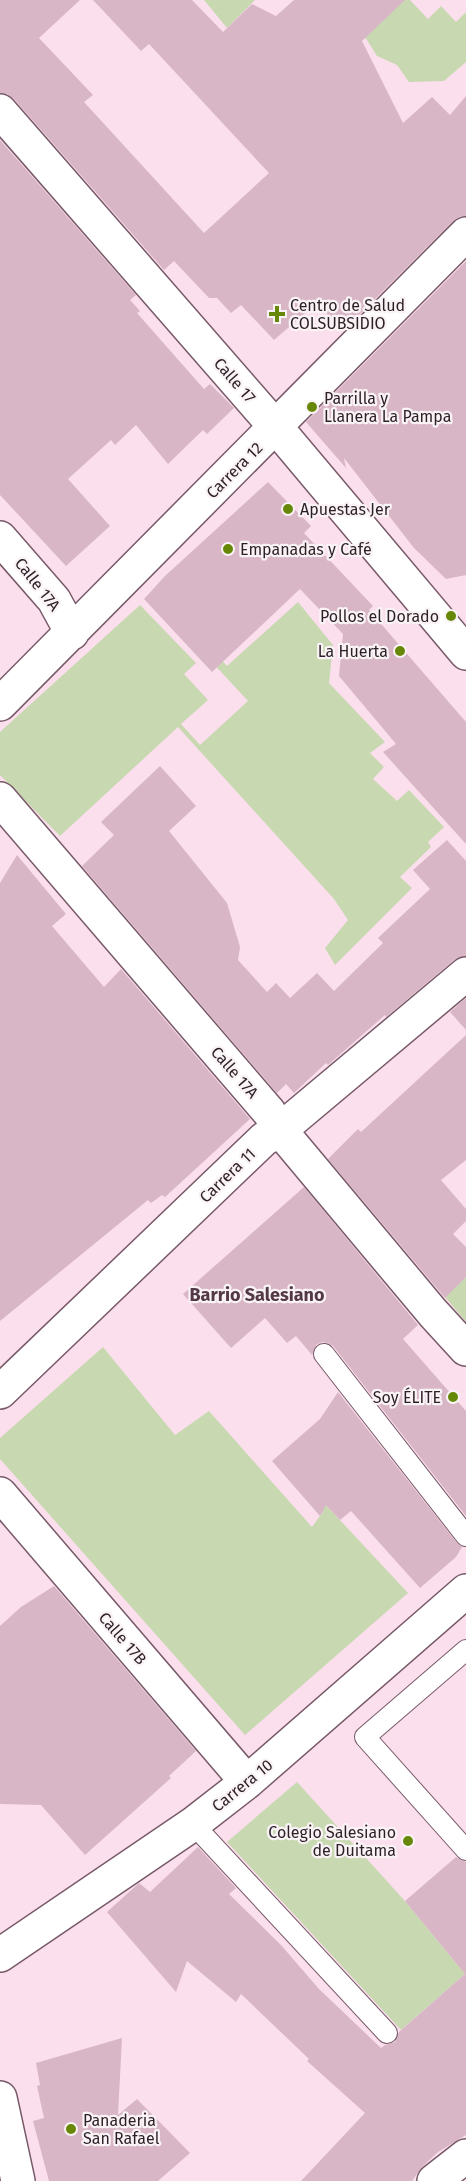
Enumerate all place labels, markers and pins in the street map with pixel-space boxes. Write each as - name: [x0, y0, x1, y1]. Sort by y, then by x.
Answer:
- place label: Centro de Salud COLSUBSIDIO: [290, 296, 405, 333]
- marker: Centro de Salud COLSUBSIDIO: [268, 305, 286, 323]
- place label: Parrilla y Llanera La Pampa: [324, 389, 451, 426]
- marker: Parrilla y Llanera La Pampa: [305, 400, 319, 414]
- place label: Apuestas Jer: [300, 500, 391, 519]
- marker: Apuestas Jer: [281, 502, 295, 516]
- place label: Empanadas y Café: [240, 540, 372, 559]
- marker: Empanadas y Café: [221, 542, 235, 556]
- place label: Pollos el Dorado: [320, 607, 439, 626]
- marker: Pollos el Dorado: [444, 609, 458, 623]
- place label: La Huerta: [318, 642, 388, 661]
- marker: La Huerta: [393, 644, 407, 658]
- place label: Soy ÉLITE: [373, 1387, 441, 1407]
- marker: Soy ÉLITE: [446, 1390, 460, 1404]
- place label: Colegio Salesiano de Duitama: [268, 1823, 396, 1860]
- marker: Colegio Salesiano de Duitama: [401, 1834, 415, 1848]
- place label: Panaderia San Rafael: [83, 2111, 160, 2148]
- marker: Panaderia San Rafael: [64, 2122, 78, 2136]

